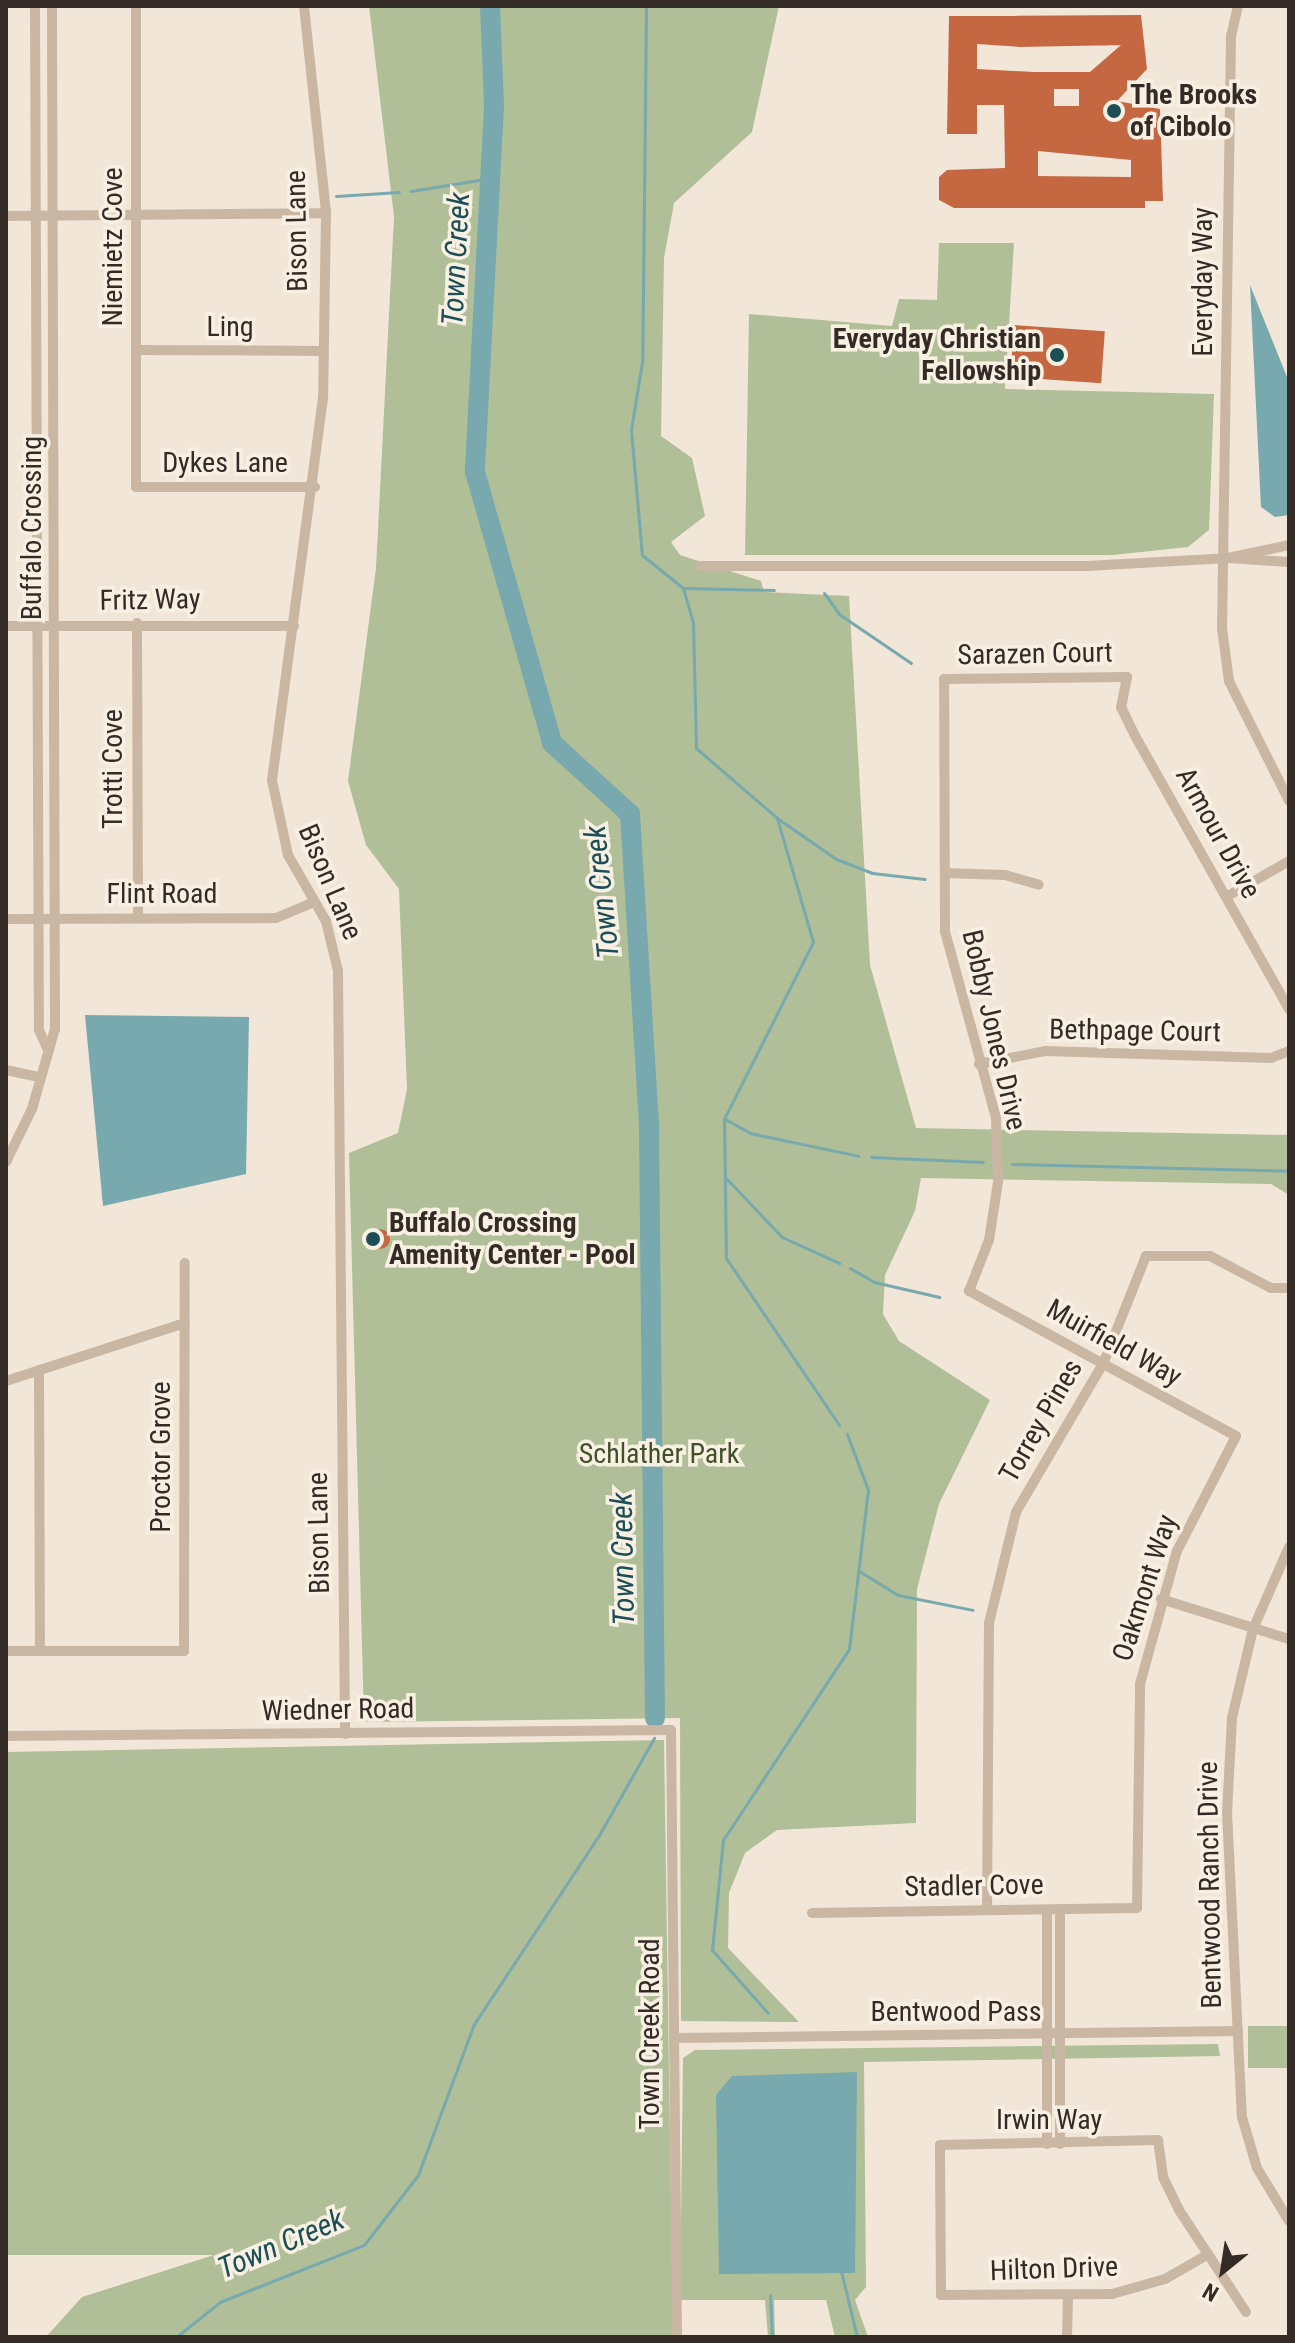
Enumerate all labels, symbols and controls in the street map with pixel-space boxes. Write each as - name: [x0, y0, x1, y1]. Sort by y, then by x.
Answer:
- place label: The Brooks of Cibolo: [1130, 78, 1257, 144]
- marker: The Brooks of Cibolo: [1105, 102, 1123, 120]
- street label: Niemietz Cove: [96, 167, 130, 327]
- street label: Bison Lane: [279, 170, 315, 292]
- water label: Town Creek: [435, 191, 477, 327]
- street label: Everyday Way: [1186, 207, 1220, 357]
- street label: Ling: [206, 310, 254, 344]
- place label: Everyday Christian Fellowship: [833, 322, 1041, 388]
- marker: Everyday Christian Fellowship: [1048, 346, 1066, 364]
- street label: Buffalo Crossing: [15, 436, 49, 620]
- street label: Dykes Lane: [162, 446, 288, 480]
- street label: Fritz Way: [99, 582, 201, 618]
- street label: Sarazen Court: [957, 636, 1113, 672]
- street label: Trotti Cove: [96, 709, 130, 829]
- street label: Armour Drive: [1168, 762, 1268, 904]
- street label: Bison Lane: [291, 819, 369, 945]
- water label: Town Creek: [577, 824, 627, 960]
- street label: Flint Road: [107, 877, 217, 911]
- street label: Bobby Jones Drive: [955, 927, 1033, 1133]
- street label: Bethpage Court: [1049, 1013, 1221, 1049]
- place label: Buffalo Crossing Amenity Center - Pool: [389, 1206, 636, 1272]
- marker: Buffalo Crossing Amenity Center - Pool: [364, 1230, 382, 1248]
- street label: Muirfield Way: [1041, 1292, 1187, 1394]
- street label: Torrey Pines: [992, 1353, 1090, 1489]
- street label: Proctor Grove: [144, 1381, 178, 1533]
- park label: Schlather Park: [579, 1437, 739, 1471]
- street label: Bison Lane: [301, 1472, 337, 1594]
- water label: Town Creek: [604, 1492, 642, 1626]
- street label: Oakmont Way: [1106, 1511, 1184, 1665]
- street label: Wiedner Road: [261, 1692, 415, 1728]
- street label: Bentwood Ranch Drive: [1191, 1761, 1229, 2009]
- street label: Stadler Cove: [904, 1868, 1044, 1904]
- street label: Town Creek Road: [633, 1938, 667, 2130]
- street label: Bentwood Pass: [870, 1995, 1042, 2029]
- street label: Irwin Way: [996, 2103, 1102, 2137]
- water label: Town Creek: [212, 2201, 350, 2287]
- north arrow: [1183, 2231, 1263, 2311]
- street label: Hilton Drive: [989, 2250, 1119, 2288]
- text: N: [1199, 2278, 1223, 2306]

